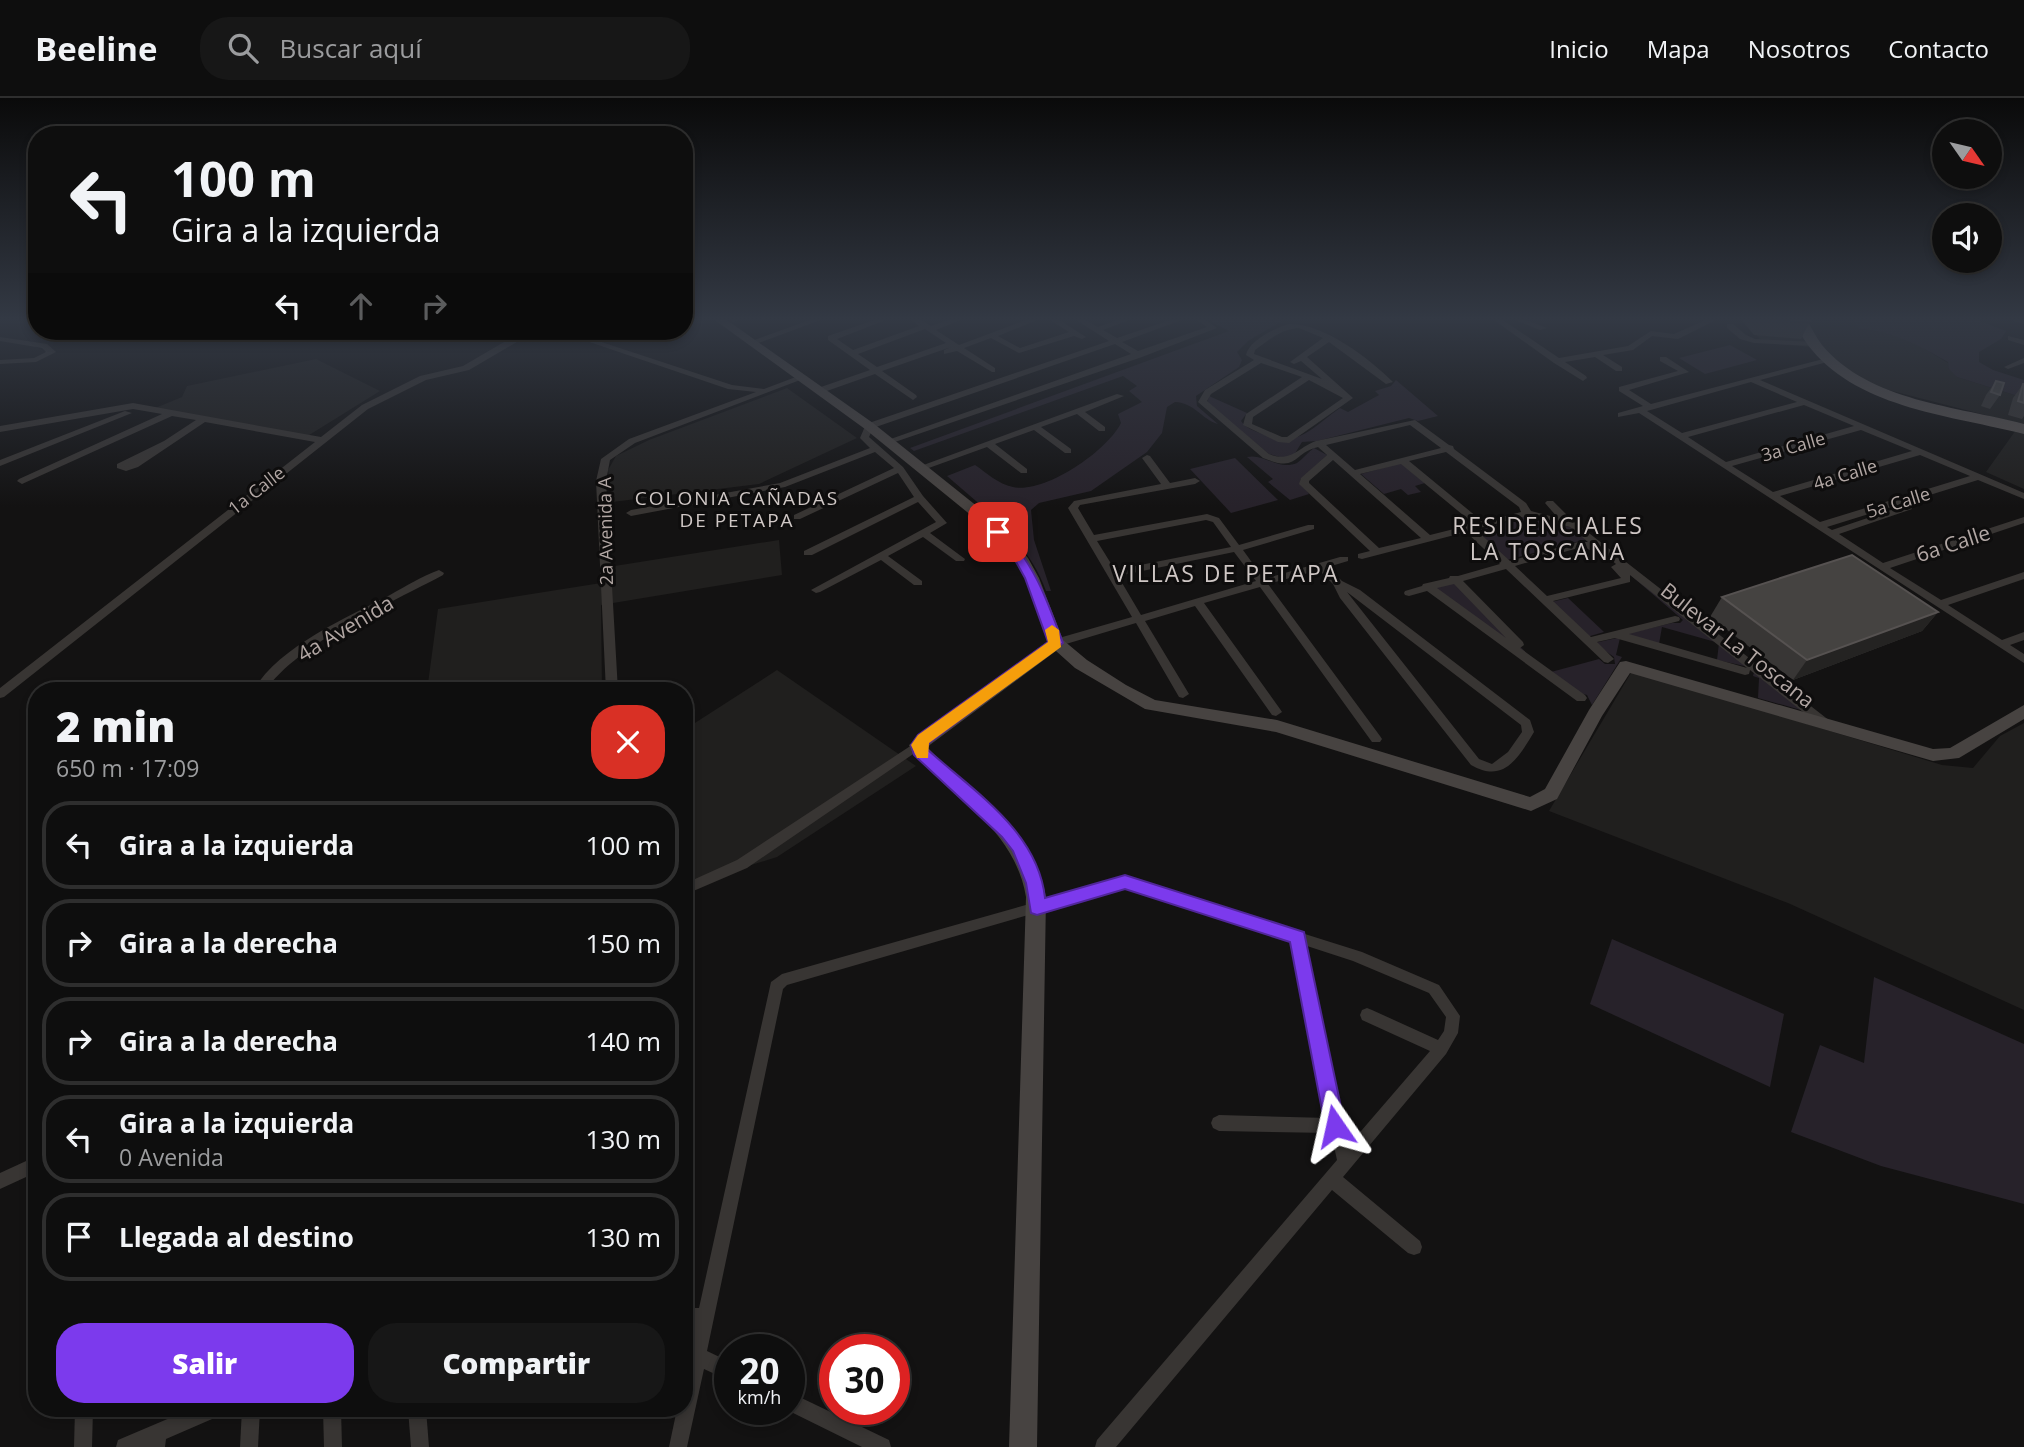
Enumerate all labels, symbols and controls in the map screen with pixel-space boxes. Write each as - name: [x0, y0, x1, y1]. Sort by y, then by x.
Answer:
- search box: [200, 17, 690, 80]
- text: Beeline: [35, 26, 158, 71]
- icon: search: [224, 29, 262, 67]
- text: Buscar aquí: [280, 30, 422, 66]
- text: Inicio: [1549, 32, 1609, 65]
- text: Mapa: [1647, 32, 1710, 65]
- text: Nosotros: [1748, 32, 1850, 65]
- text: Contacto: [1888, 32, 1989, 65]
- north arrow: [1932, 119, 2002, 189]
- map controls: [1932, 119, 2002, 273]
- text: 100 m: [171, 145, 316, 211]
- icon: left: [56, 154, 147, 245]
- button: sound: [1932, 203, 2002, 273]
- text: Gira a la izquierda: [171, 208, 441, 251]
- icon: left: [269, 287, 307, 325]
- icon: ahead: [342, 287, 380, 325]
- icon: right: [415, 287, 453, 325]
- street label: 3a Calle: [1758, 425, 1828, 467]
- street label: 4a Calle: [1810, 453, 1880, 495]
- street label: 1a Calle: [223, 460, 289, 520]
- street label: 2a Avenida A: [592, 476, 618, 585]
- street label: 5a Calle: [1863, 481, 1933, 523]
- district label: COLONIA CAÑADAS DE PETAPA: [635, 485, 839, 533]
- pin: [968, 502, 1028, 562]
- district label: RESIDENCIALES LA TOSCANA: [1452, 509, 1644, 567]
- icon: arrive: [979, 513, 1017, 551]
- street label: 6a Calle: [1912, 518, 1994, 568]
- district label: VILLAS DE PETAPA: [1113, 557, 1339, 589]
- street label: Bulevar La Toscana: [1655, 576, 1821, 714]
- street label: 4a Avenida: [292, 588, 398, 668]
- text: 2 min: [56, 697, 175, 754]
- button: close: [591, 705, 665, 779]
- text: 650 m · 17:09: [56, 752, 199, 784]
- icon: left: [60, 826, 98, 864]
- text: Gira a la izquierda: [119, 827, 354, 863]
- text: 100 m: [586, 827, 661, 863]
- icon: right: [60, 924, 98, 962]
- text: Gira a la derecha: [119, 925, 338, 961]
- text: 150 m: [586, 925, 661, 961]
- icon: right: [60, 1022, 98, 1060]
- text: Gira a la derecha: [119, 1023, 338, 1059]
- text: 140 m: [586, 1023, 661, 1059]
- position arrow: [1298, 1089, 1372, 1163]
- text: Gira a la izquierda: [119, 1105, 354, 1141]
- icon: left: [60, 1120, 98, 1158]
- text: 130 m: [586, 1121, 661, 1157]
- text: 0 Avenida: [119, 1141, 224, 1173]
- icon: arrive: [60, 1218, 98, 1256]
- text: Llegada al destino: [119, 1219, 354, 1255]
- text: 130 m: [586, 1219, 661, 1255]
- button: Salir: [56, 1323, 354, 1403]
- button: Compartir: [368, 1323, 665, 1403]
- speed limit sign: 30: [819, 1334, 910, 1425]
- text: 20: [739, 1347, 780, 1394]
- text: km/h: [738, 1385, 781, 1409]

